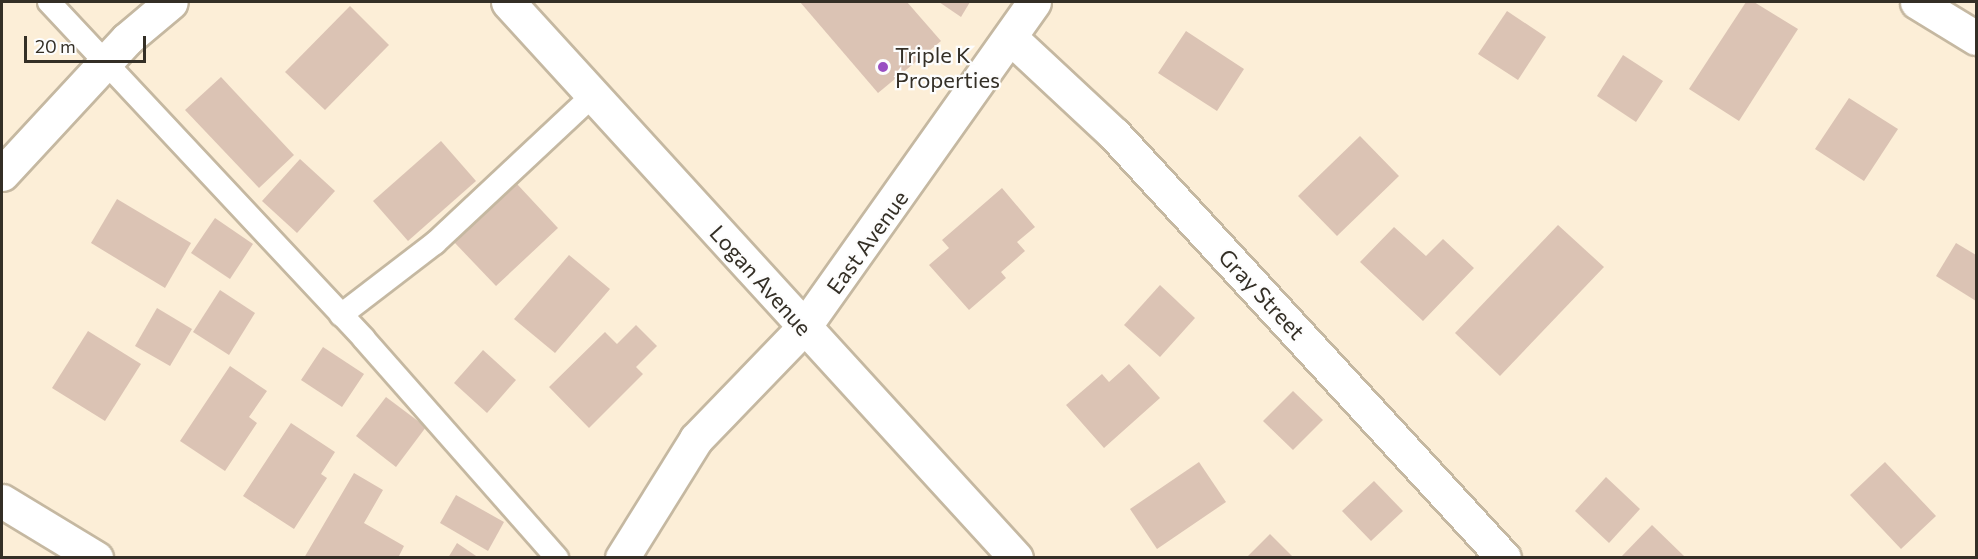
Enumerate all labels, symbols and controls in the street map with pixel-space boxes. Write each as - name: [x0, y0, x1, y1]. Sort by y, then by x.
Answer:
- scale bar: [27, 24, 148, 62]
- text: 20 m: [35, 35, 76, 57]
- place label: Triple K Properties: [895, 41, 1000, 92]
- marker: Triple K Properties: [876, 60, 890, 74]
- street label: East Avenue: [821, 185, 913, 299]
- street label: Logan Avenue: [705, 219, 817, 341]
- street label: Gray Street: [1214, 243, 1310, 345]

